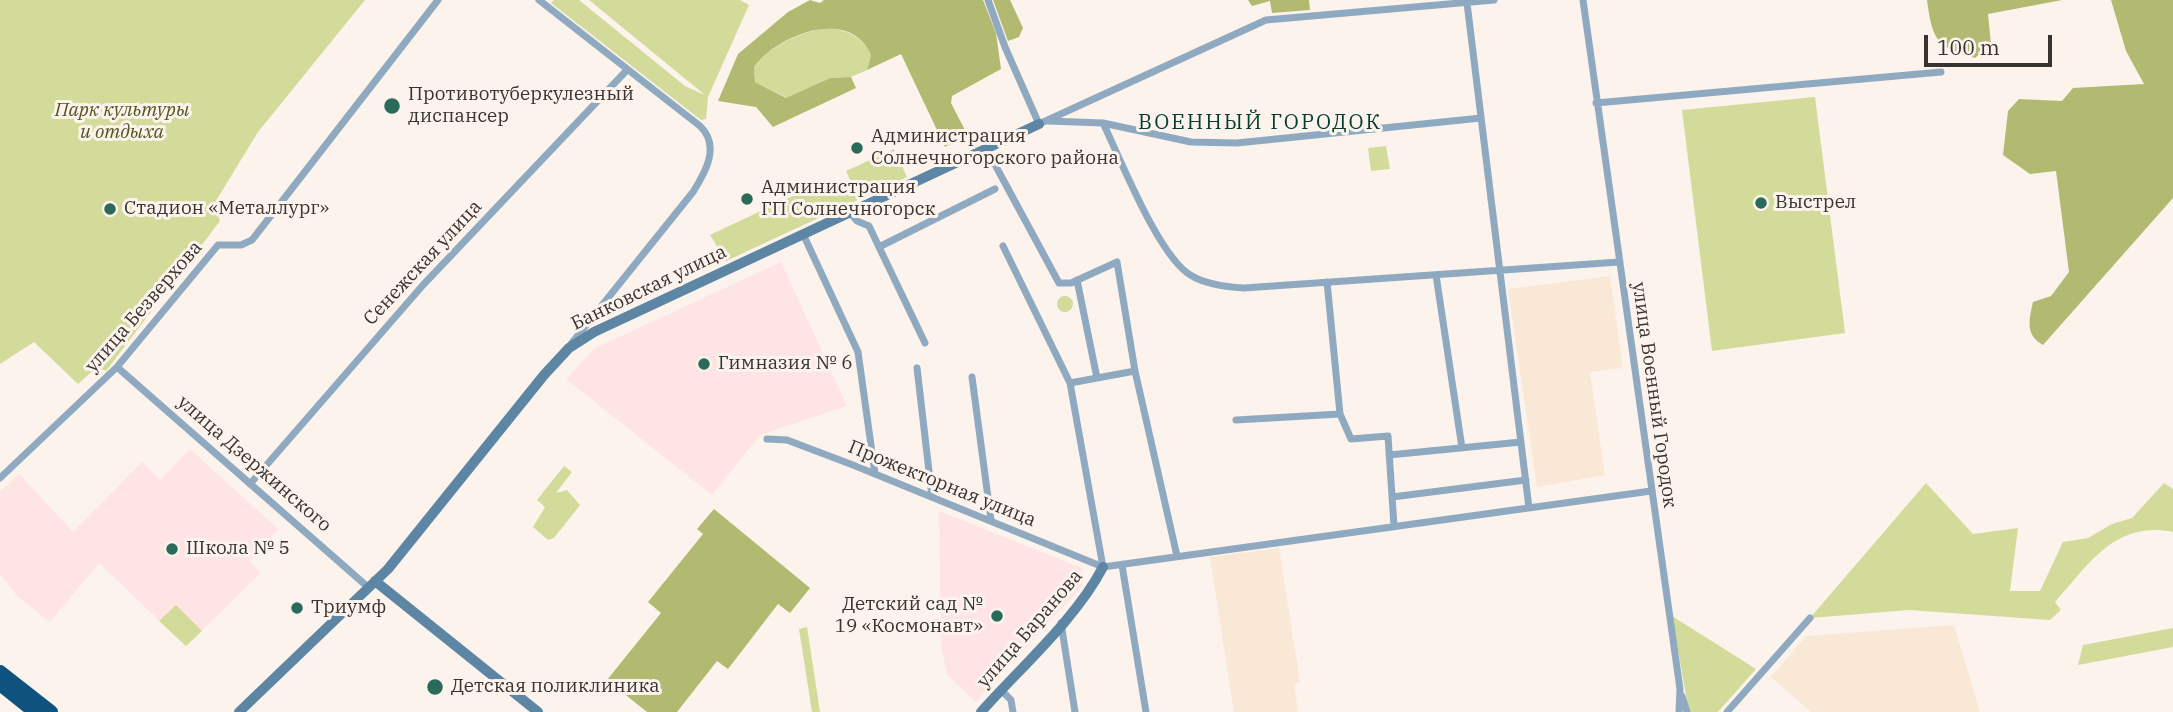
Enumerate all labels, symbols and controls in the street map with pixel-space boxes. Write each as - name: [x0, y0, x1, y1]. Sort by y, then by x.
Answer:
- scale bar: [1928, 21, 2056, 65]
- text: 100 m: [1937, 33, 2000, 61]
- place label: Противотуберкулезный диспансер: [408, 84, 634, 128]
- marker: Противотуберкулезный диспансер: [382, 96, 402, 116]
- park label: Парк культуры и отдыха: [55, 100, 189, 144]
- district label: ВОЕННЫЙ ГОРОДОК: [1140, 110, 1380, 136]
- place label: Администрация Солнечногорского района: [871, 126, 1119, 170]
- marker: Администрация Солнечногорского района: [849, 140, 865, 156]
- place label: Администрация ГП Солнечногорск: [761, 177, 936, 221]
- marker: Администрация ГП Солнечногорск: [739, 191, 755, 207]
- place label: Выстрел: [1775, 192, 1856, 214]
- marker: Выстрел: [1753, 195, 1769, 211]
- street label: Сенежская улица: [359, 196, 487, 330]
- place label: Стадион «Металлург»: [124, 198, 329, 220]
- marker: Стадион «Металлург»: [102, 201, 118, 217]
- street label: улица Безверхова: [81, 237, 207, 377]
- street label: Банковская улица: [568, 241, 730, 335]
- street label: улица Военный Городок: [1627, 281, 1681, 509]
- place label: Гимназия № 6: [718, 353, 853, 375]
- marker: Гимназия № 6: [696, 356, 712, 372]
- street label: улица Дзержинского: [172, 391, 336, 537]
- street label: Прожекторная улица: [845, 436, 1039, 532]
- place label: Школа № 5: [186, 538, 290, 560]
- marker: Школа № 5: [164, 541, 180, 557]
- street label: улица Баранова: [972, 565, 1088, 693]
- place label: Детский сад № 19 «Космонавт»: [835, 594, 983, 638]
- place label: Триумф: [311, 597, 386, 619]
- marker: Триумф: [289, 600, 305, 616]
- marker: Детский сад № 19 «Космонавт»: [989, 608, 1005, 624]
- place label: Детская поликлиника: [451, 676, 660, 698]
- marker: Детская поликлиника: [425, 677, 445, 697]

